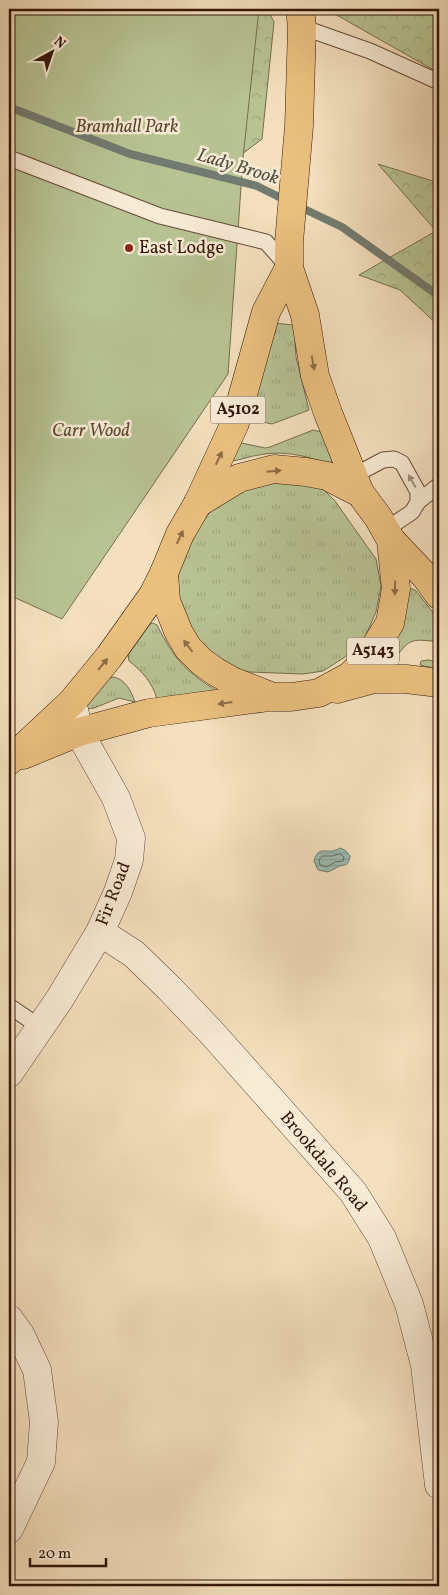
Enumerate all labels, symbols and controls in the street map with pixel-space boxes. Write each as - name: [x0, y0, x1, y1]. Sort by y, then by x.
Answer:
- north arrow: [28, 28, 78, 78]
- text: N: [49, 33, 69, 54]
- park label: Bramhall Park: [76, 115, 178, 140]
- water label: Lady Brook: [194, 142, 282, 192]
- place label: East Lodge: [139, 236, 224, 261]
- marker: East Lodge: [123, 242, 135, 254]
- one-way arrow: [309, 355, 317, 370]
- road number: A5102: [210, 396, 266, 424]
- park label: Carr Wood: [52, 419, 130, 444]
- one-way arrow: [215, 451, 223, 465]
- one-way arrow: [267, 466, 283, 474]
- one-way arrow: [408, 474, 416, 489]
- one-way arrow: [176, 530, 184, 544]
- one-way arrow: [391, 581, 399, 597]
- road number: A5143: [347, 637, 399, 664]
- one-way arrow: [183, 639, 193, 652]
- one-way arrow: [98, 658, 109, 671]
- one-way arrow: [216, 699, 232, 707]
- street label: Fir Road: [90, 858, 138, 930]
- street label: Brookdale Road: [273, 1106, 373, 1218]
- scale bar: [30, 1535, 106, 1567]
- text: 20 m: [38, 1544, 71, 1565]

